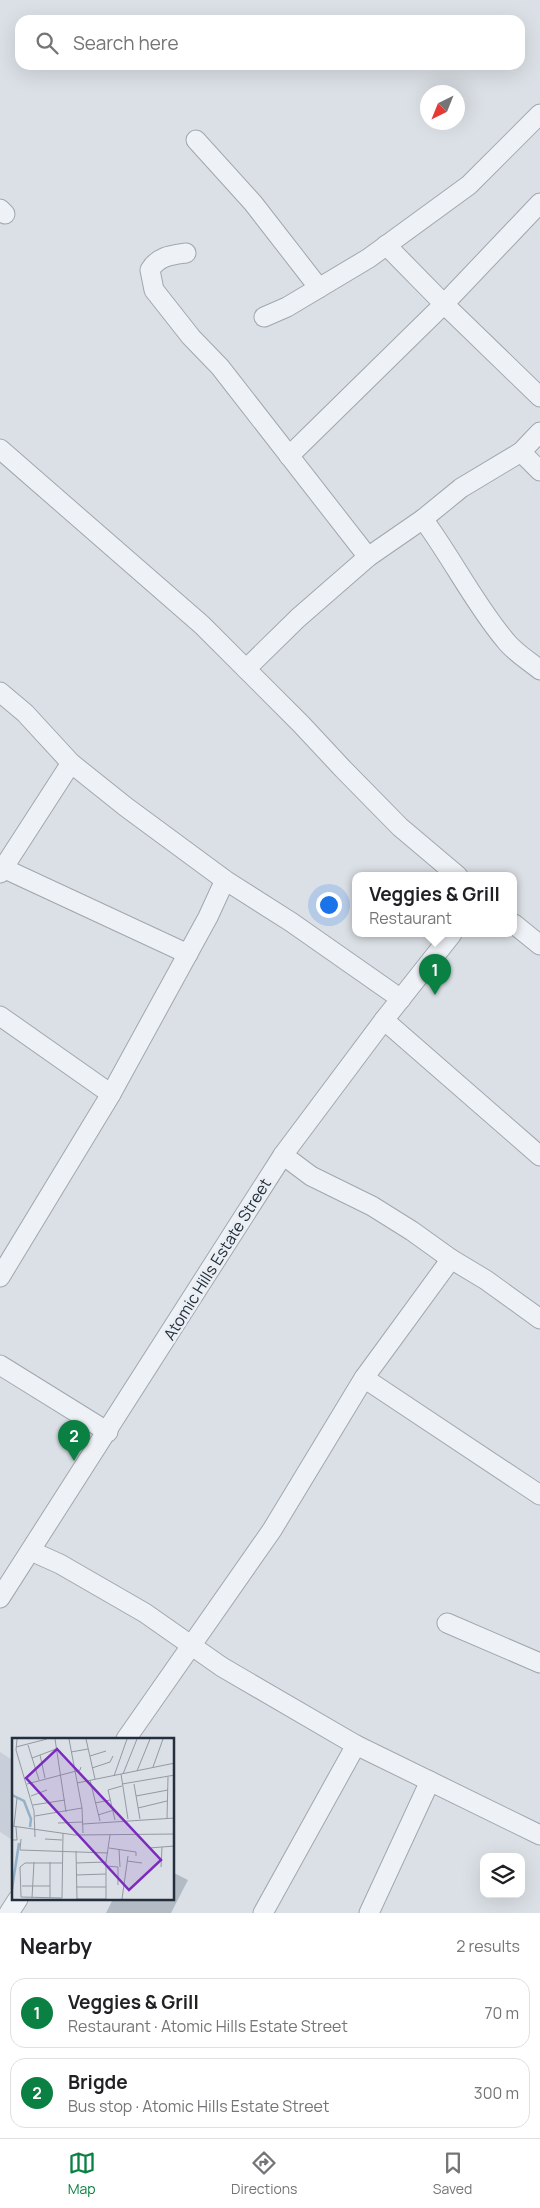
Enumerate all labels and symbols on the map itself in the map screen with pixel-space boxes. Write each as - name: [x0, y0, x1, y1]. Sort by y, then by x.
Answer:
- north arrow: [420, 85, 465, 130]
- your location: [316, 892, 342, 918]
- pin: 1: [419, 954, 451, 995]
- street label: Atomic Hills Estate Street: [158, 1174, 276, 1344]
- pin: 2: [58, 1420, 90, 1461]
- inset map: [12, 1738, 175, 1900]

